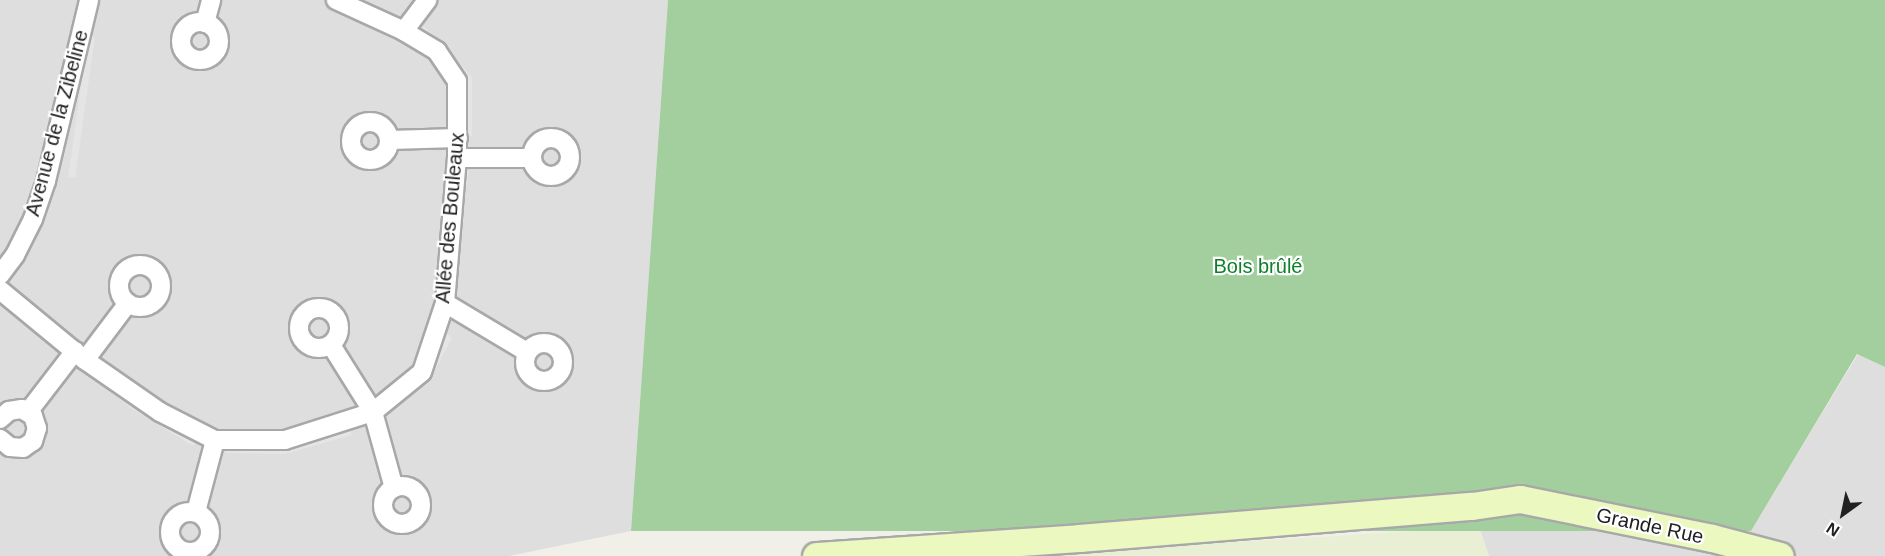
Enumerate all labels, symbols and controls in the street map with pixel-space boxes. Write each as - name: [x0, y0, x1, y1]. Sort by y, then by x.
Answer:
- street label: Avenue de la Zibeline: [21, 27, 93, 219]
- street label: Allée des Bouleaux: [431, 132, 469, 304]
- park label: Bois brûlé: [1214, 254, 1302, 278]
- north arrow: [1813, 484, 1873, 544]
- street label: Grande Rue: [1594, 503, 1706, 549]
- text: N: [1823, 519, 1842, 540]

